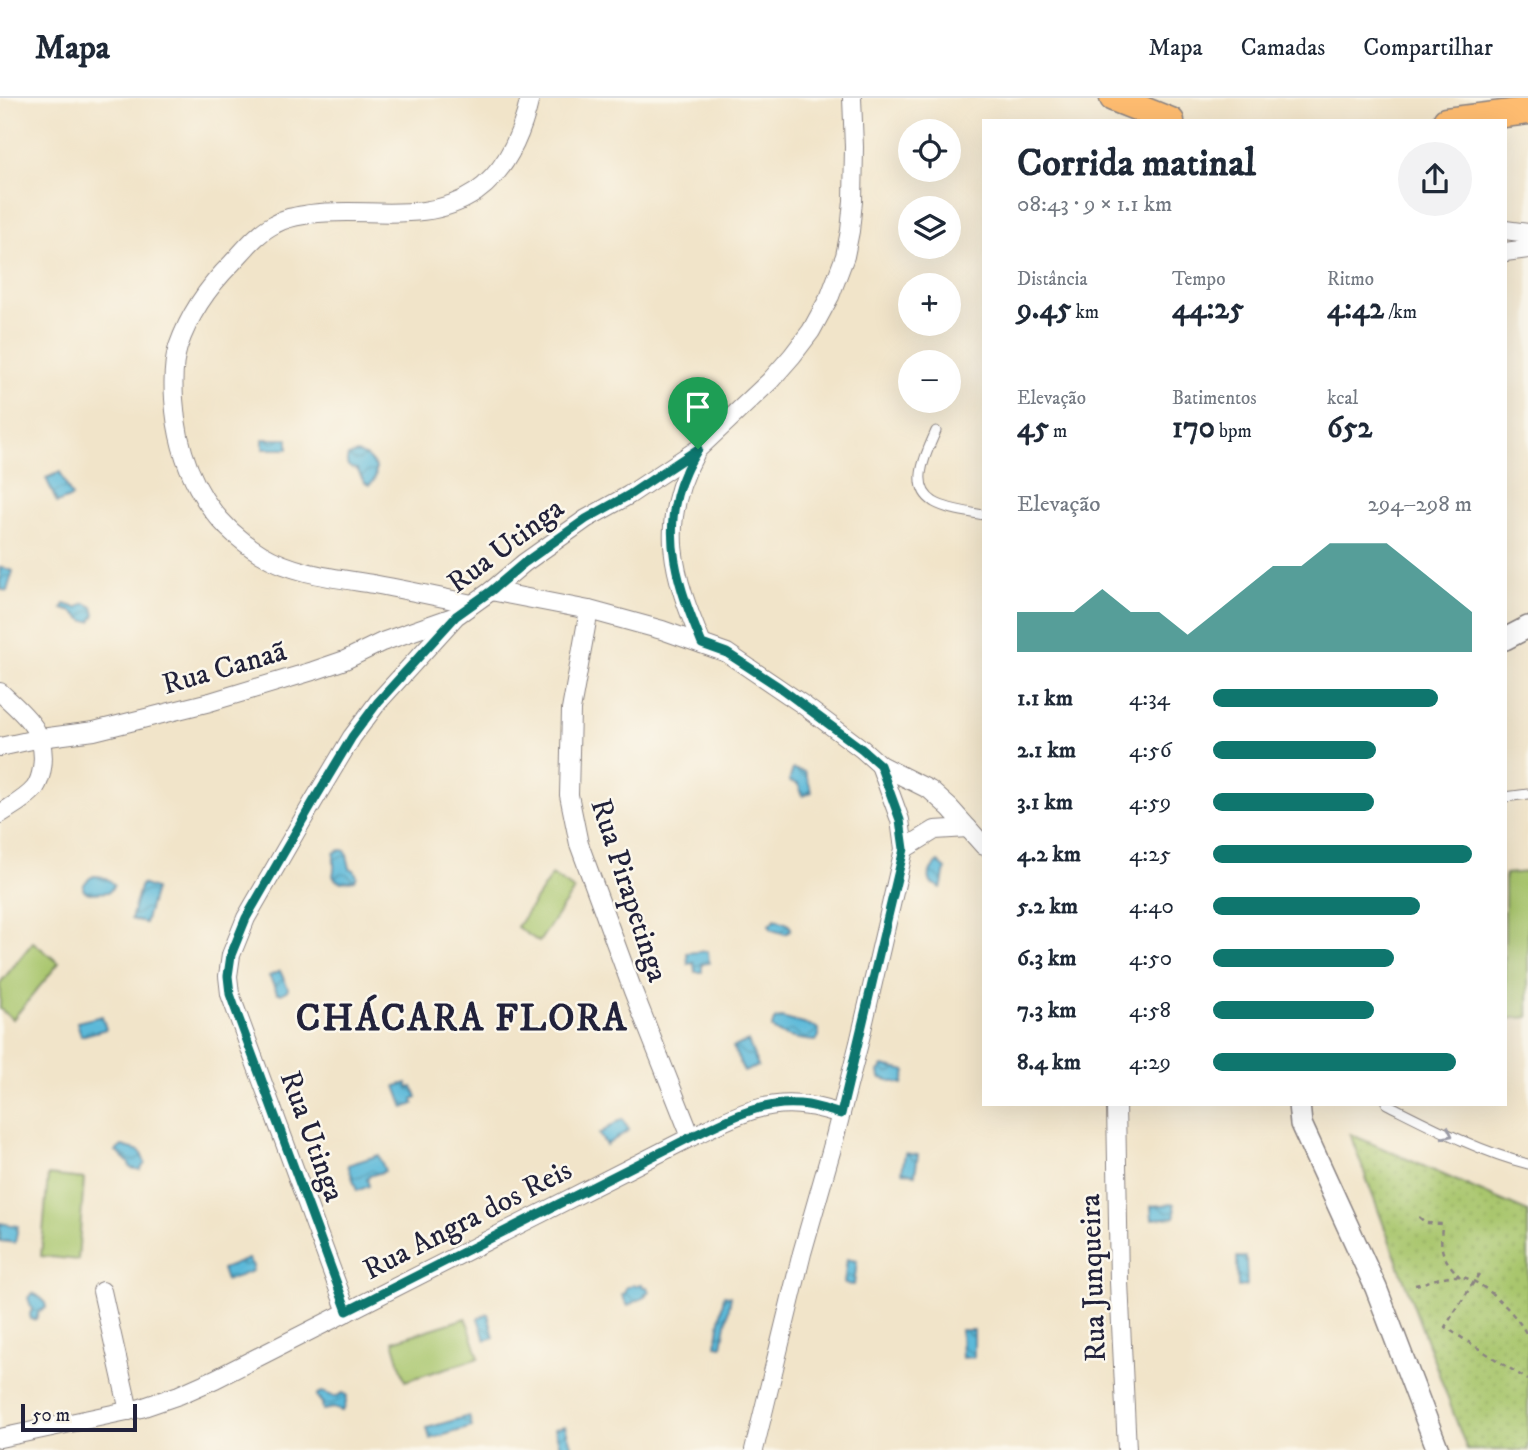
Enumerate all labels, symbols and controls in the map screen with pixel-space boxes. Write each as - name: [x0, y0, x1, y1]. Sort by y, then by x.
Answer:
- text: Mapa: [35, 28, 110, 69]
- text: Mapa: [1148, 33, 1203, 63]
- text: Camadas: [1241, 33, 1325, 63]
- text: Compartilhar: [1363, 33, 1493, 63]
- map controls: [898, 119, 961, 413]
- button: locate: [898, 119, 961, 182]
- text: Corrida matinal: [1017, 140, 1256, 188]
- button: share: [1398, 142, 1472, 216]
- text: 08:43 · 9 × 1.1 km: [1017, 190, 1172, 219]
- button: layers: [898, 196, 961, 259]
- text: Distância: [1017, 268, 1088, 291]
- text: Tempo: [1172, 268, 1225, 291]
- text: Ritmo: [1327, 268, 1374, 291]
- button: +: [898, 273, 961, 336]
- text: 9.45: [1017, 291, 1071, 328]
- text: 44:25: [1172, 291, 1244, 328]
- text: 4:42: [1327, 291, 1384, 328]
- text: km: [1071, 301, 1099, 324]
- text: /km: [1384, 301, 1417, 324]
- button: −: [898, 350, 961, 413]
- pin: [668, 377, 728, 449]
- text: Elevação: [1017, 387, 1086, 410]
- text: Batimentos: [1172, 387, 1257, 410]
- text: kcal: [1327, 387, 1358, 410]
- icon: arrive: [679, 388, 717, 426]
- text: 45: [1017, 410, 1049, 447]
- text: 170: [1172, 410, 1215, 447]
- text: 652: [1327, 410, 1372, 447]
- text: m: [1049, 420, 1067, 443]
- text: bpm: [1215, 420, 1252, 443]
- street label: Rua Utinga: [440, 490, 572, 602]
- text: Elevação: [1017, 490, 1100, 519]
- text: 294–298 m: [1367, 490, 1472, 519]
- street label: Rua Canaã: [158, 633, 291, 704]
- text: 1.1 km: [1017, 684, 1073, 713]
- text: 4:34: [1129, 684, 1170, 713]
- text: 2.1 km: [1017, 736, 1076, 765]
- text: 4:56: [1129, 736, 1172, 765]
- text: 3.1 km: [1017, 788, 1073, 817]
- text: 4:59: [1129, 788, 1171, 817]
- street label: Rua Pirapetinga: [582, 794, 676, 987]
- text: 4.2 km: [1017, 840, 1081, 869]
- text: 4:25: [1129, 840, 1171, 869]
- text: 5.2 km: [1017, 892, 1078, 921]
- text: 4:40: [1129, 892, 1174, 921]
- text: 6.3 km: [1017, 944, 1077, 973]
- text: 4:50: [1129, 944, 1172, 973]
- district label: CHÁCARA FLORA: [296, 994, 628, 1043]
- text: 7.3 km: [1017, 996, 1077, 1025]
- text: 4:58: [1129, 996, 1171, 1025]
- text: 8.4 km: [1017, 1048, 1081, 1077]
- text: 4:29: [1129, 1048, 1171, 1077]
- street label: Rua Utinga: [271, 1066, 352, 1207]
- one-way arrow: [1441, 1126, 1453, 1140]
- street label: Rua Angra dos Reis: [357, 1152, 578, 1289]
- street label: Rua Junqueira: [1072, 1193, 1115, 1363]
- scale bar: [21, 1401, 136, 1433]
- text: 50 m: [32, 1404, 70, 1427]

